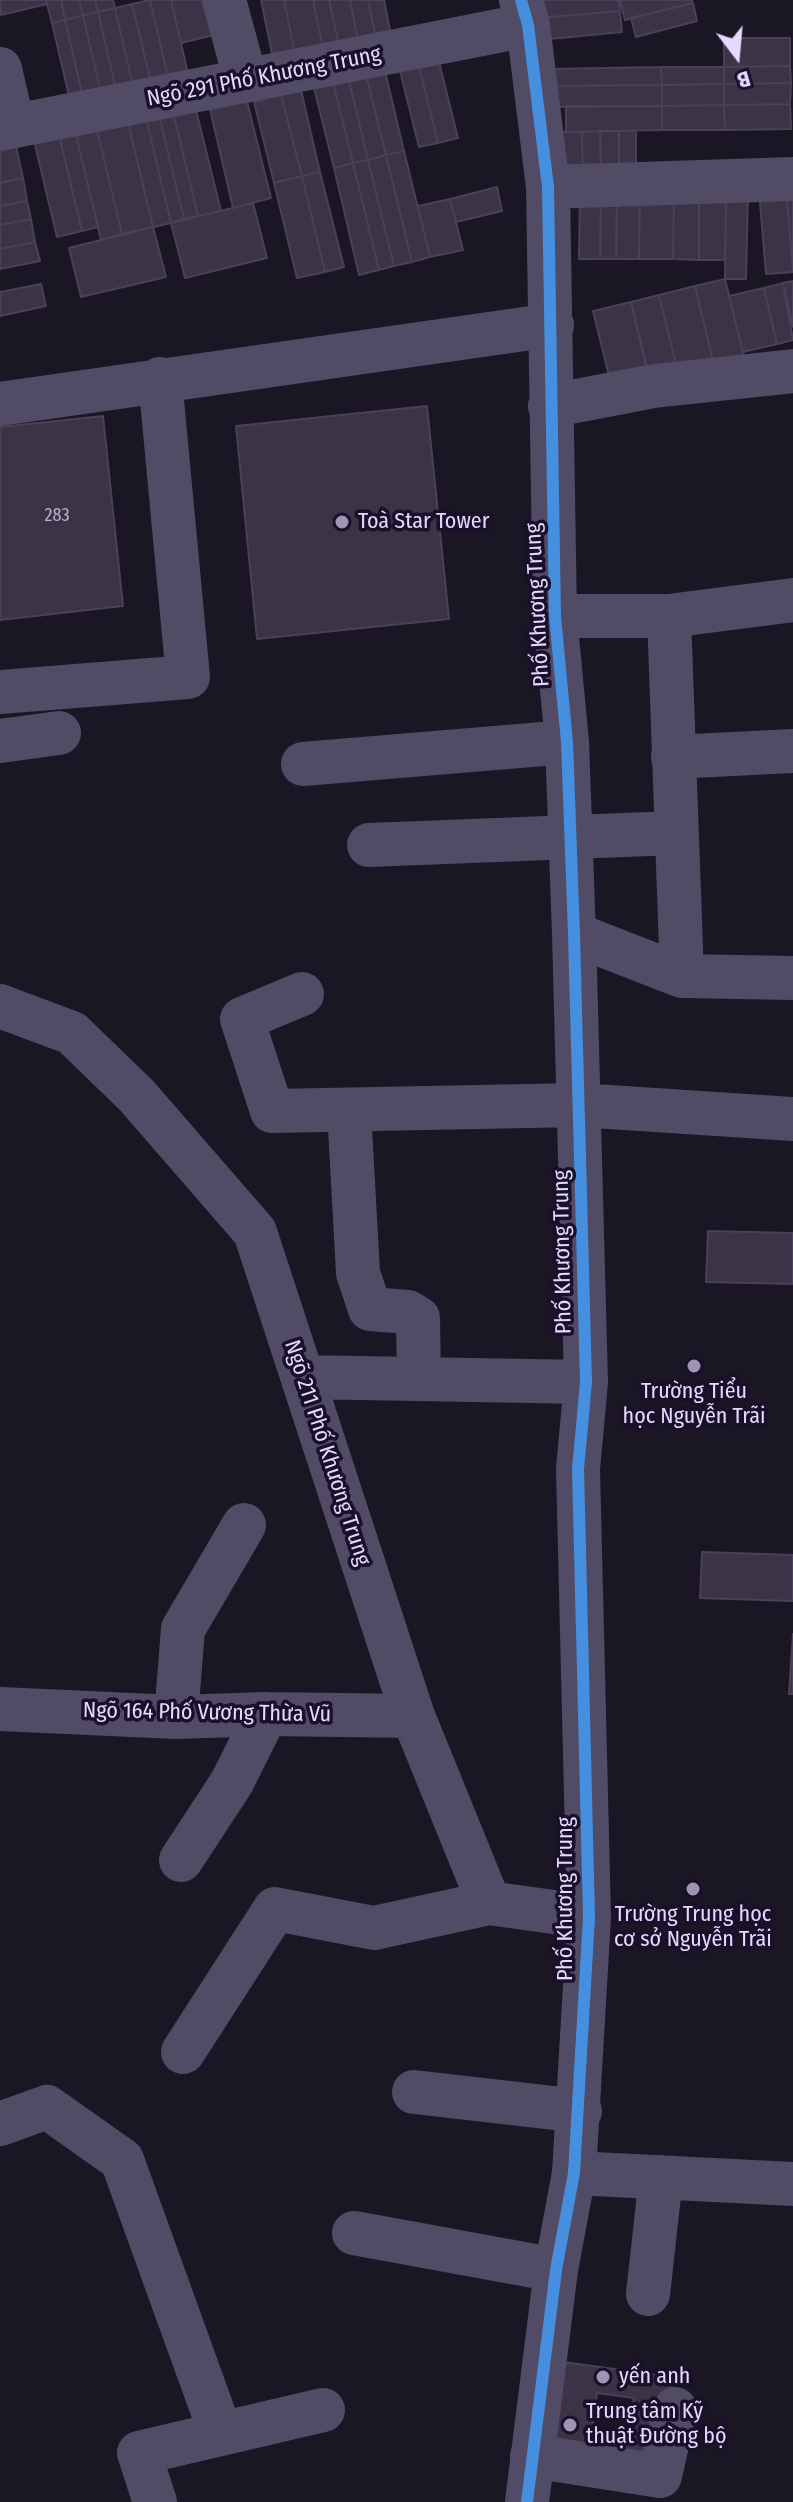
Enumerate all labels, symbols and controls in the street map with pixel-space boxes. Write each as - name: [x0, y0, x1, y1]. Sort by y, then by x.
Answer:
- north arrow: [697, 16, 777, 96]
- street label: Ngõ 291 Phố Khương Trung: [145, 41, 383, 113]
- text: B: [734, 65, 753, 94]
- house number: 283: [44, 505, 70, 527]
- place label: Toà Star Tower: [358, 509, 489, 535]
- marker: Toà Star Tower: [333, 513, 351, 531]
- street label: Phố Khương Trung: [521, 522, 555, 688]
- street label: Phố Khương Trung: [548, 1170, 578, 1334]
- street label: Ngõ 211 Phố Khương Trung: [278, 1337, 376, 1569]
- marker: Trường Tiểu học Nguyễn Trãi: [685, 1357, 703, 1375]
- place label: Trường Tiểu học Nguyễn Trãi: [623, 1379, 765, 1430]
- street label: Ngõ 164 Phố Vương Thừa Vũ: [83, 1698, 331, 1728]
- street label: Phố Khương Trung: [553, 1817, 579, 1981]
- marker: Trường Trung học cơ sở Nguyễn Trãi: [684, 1880, 702, 1898]
- place label: Trường Trung học cơ sở Nguyễn Trãi: [614, 1902, 772, 1954]
- place label: yến anh: [619, 2364, 690, 2390]
- marker: yến anh: [594, 2368, 612, 2386]
- place label: Trung tâm Kỹ thuật Đường bộ: [586, 2399, 726, 2450]
- marker: Trung tâm Kỹ thuật Đường bộ: [561, 2416, 579, 2434]

